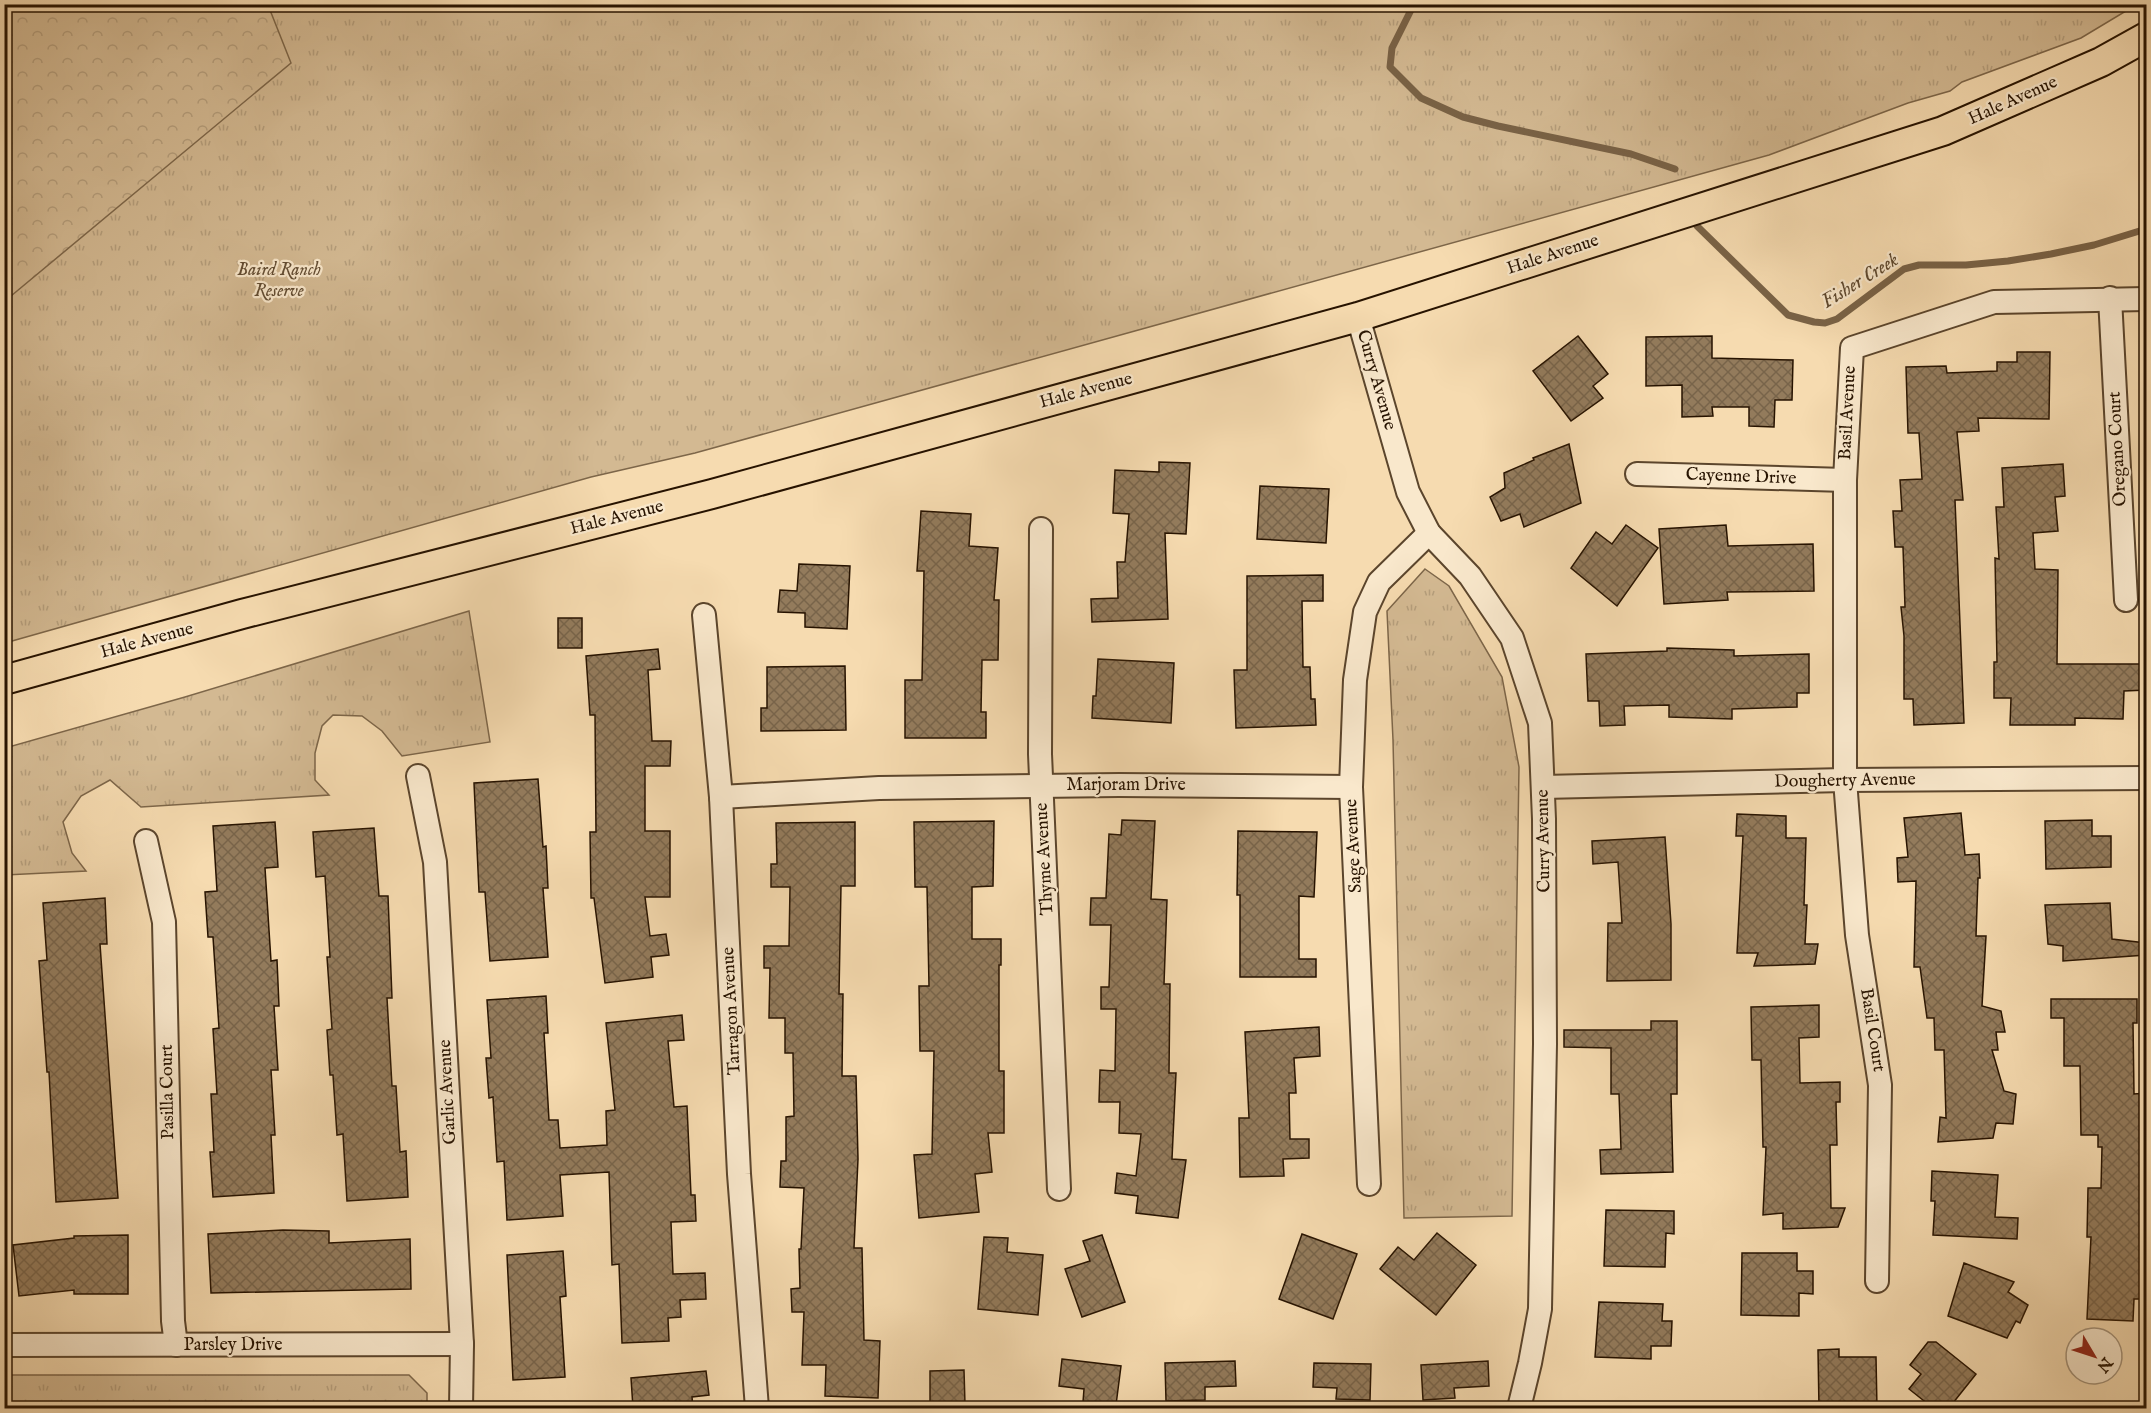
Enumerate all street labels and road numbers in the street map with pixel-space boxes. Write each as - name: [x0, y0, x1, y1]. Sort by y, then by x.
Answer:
- street label: Hale Avenue: [1965, 71, 2061, 131]
- street label: Hale Avenue: [1504, 229, 1602, 281]
- street label: Curry Avenue: [1351, 327, 1401, 433]
- street label: Basil Avenue: [1834, 365, 1862, 461]
- street label: Hale Avenue: [1037, 368, 1135, 414]
- street label: Oregano Court: [2104, 391, 2132, 507]
- street label: Cayenne Drive: [1685, 464, 1797, 490]
- street label: Hale Avenue: [568, 495, 666, 541]
- street label: Hale Avenue: [98, 618, 196, 664]
- street label: Dougherty Avenue: [1774, 768, 1916, 794]
- street label: Marjoram Drive: [1066, 774, 1186, 797]
- street label: Curry Avenue: [1532, 789, 1556, 893]
- street label: Sage Avenue: [1340, 798, 1368, 894]
- street label: Thyme Avenue: [1031, 802, 1059, 916]
- street label: Tarragon Avenue: [717, 946, 747, 1076]
- street label: Basil Court: [1854, 987, 1890, 1073]
- street label: Garlic Avenue: [434, 1039, 462, 1145]
- street label: Pasilla Court: [156, 1044, 180, 1140]
- street label: Parsley Drive: [184, 1334, 282, 1357]

